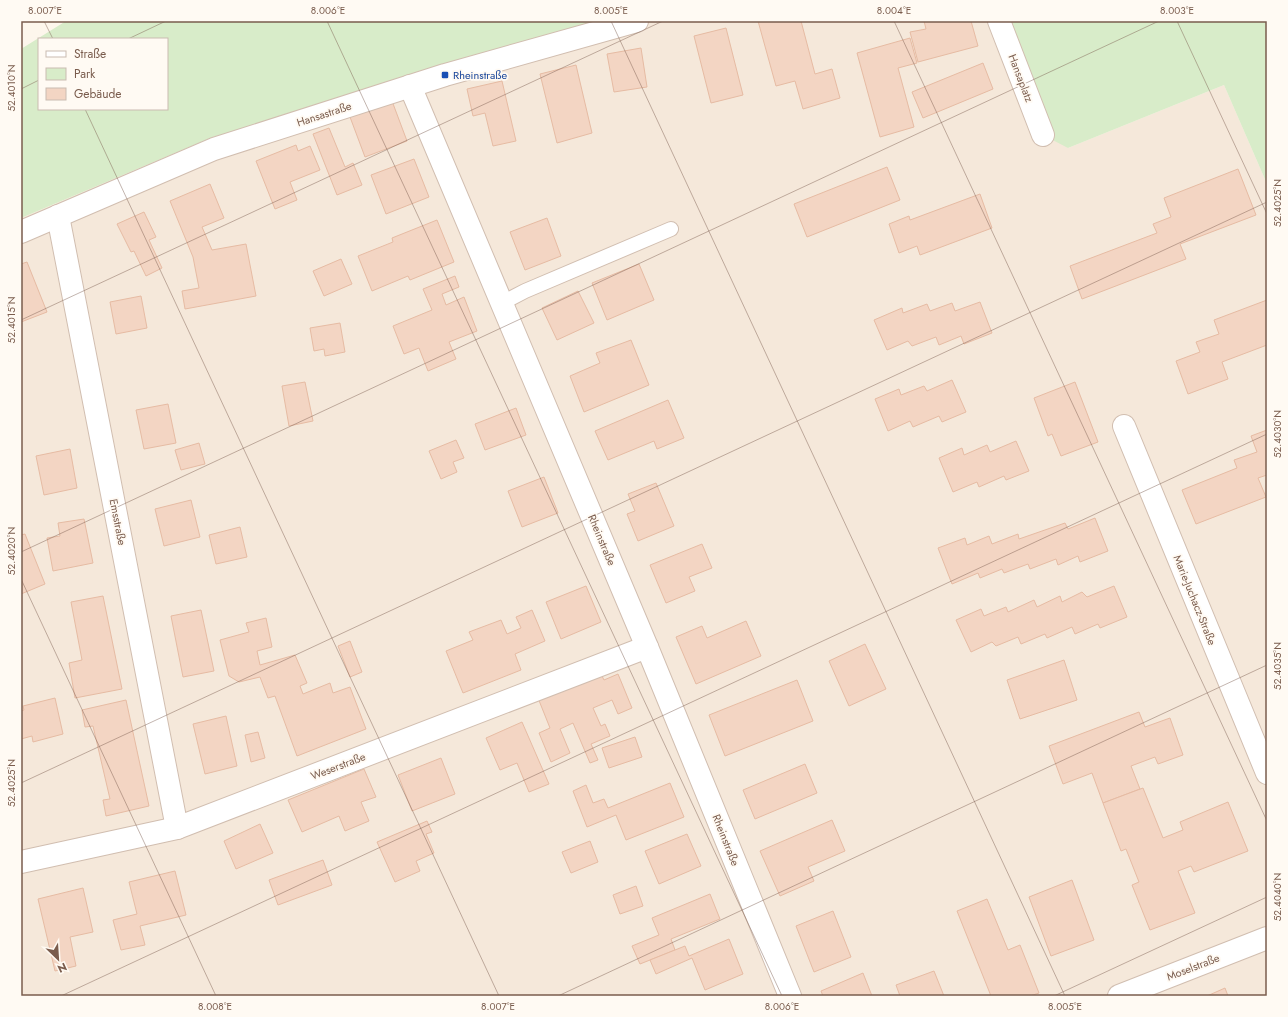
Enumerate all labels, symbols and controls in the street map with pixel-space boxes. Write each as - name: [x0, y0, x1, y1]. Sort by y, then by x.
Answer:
- text: 8.007°E: [28, 3, 62, 18]
- text: 8.006°E: [311, 3, 345, 18]
- text: 8.005°E: [594, 3, 628, 18]
- text: 8.004°E: [877, 3, 911, 18]
- text: 8.003°E: [1160, 3, 1194, 18]
- legend: [38, 38, 168, 110]
- text: Straße: [74, 45, 106, 63]
- street label: Hansaplatz: [1004, 52, 1038, 104]
- text: 52.4010°N: [4, 64, 19, 112]
- text: Park: [74, 65, 96, 83]
- place label: Rheinstraße: [453, 67, 508, 83]
- marker: Rheinstraße: [440, 70, 450, 80]
- text: Gebäude: [74, 85, 121, 103]
- street label: Hansastraße: [295, 98, 354, 130]
- text: 52.4025°N: [1270, 179, 1285, 227]
- text: 52.4015°N: [4, 297, 19, 343]
- text: 52.4030°N: [1270, 410, 1285, 458]
- street label: Emsstraße: [106, 497, 130, 547]
- street label: Rheinstraße: [584, 512, 620, 568]
- text: 52.4020°N: [4, 527, 19, 575]
- street label: Marie-Juchacz-Straße: [1170, 553, 1220, 648]
- text: 52.4035°N: [1270, 642, 1285, 690]
- street label: Weserstraße: [308, 748, 368, 784]
- text: 52.4025°N: [4, 759, 19, 807]
- street label: Rheinstraße: [708, 812, 744, 868]
- text: 52.4040°N: [1270, 873, 1285, 921]
- north arrow: [38, 939, 78, 979]
- street label: Moselstraße: [1164, 949, 1222, 984]
- text: N: [55, 959, 70, 977]
- text: 8.008°E: [198, 999, 232, 1014]
- text: 8.007°E: [481, 999, 515, 1014]
- text: 8.006°E: [765, 999, 799, 1014]
- text: 8.005°E: [1048, 999, 1082, 1014]

